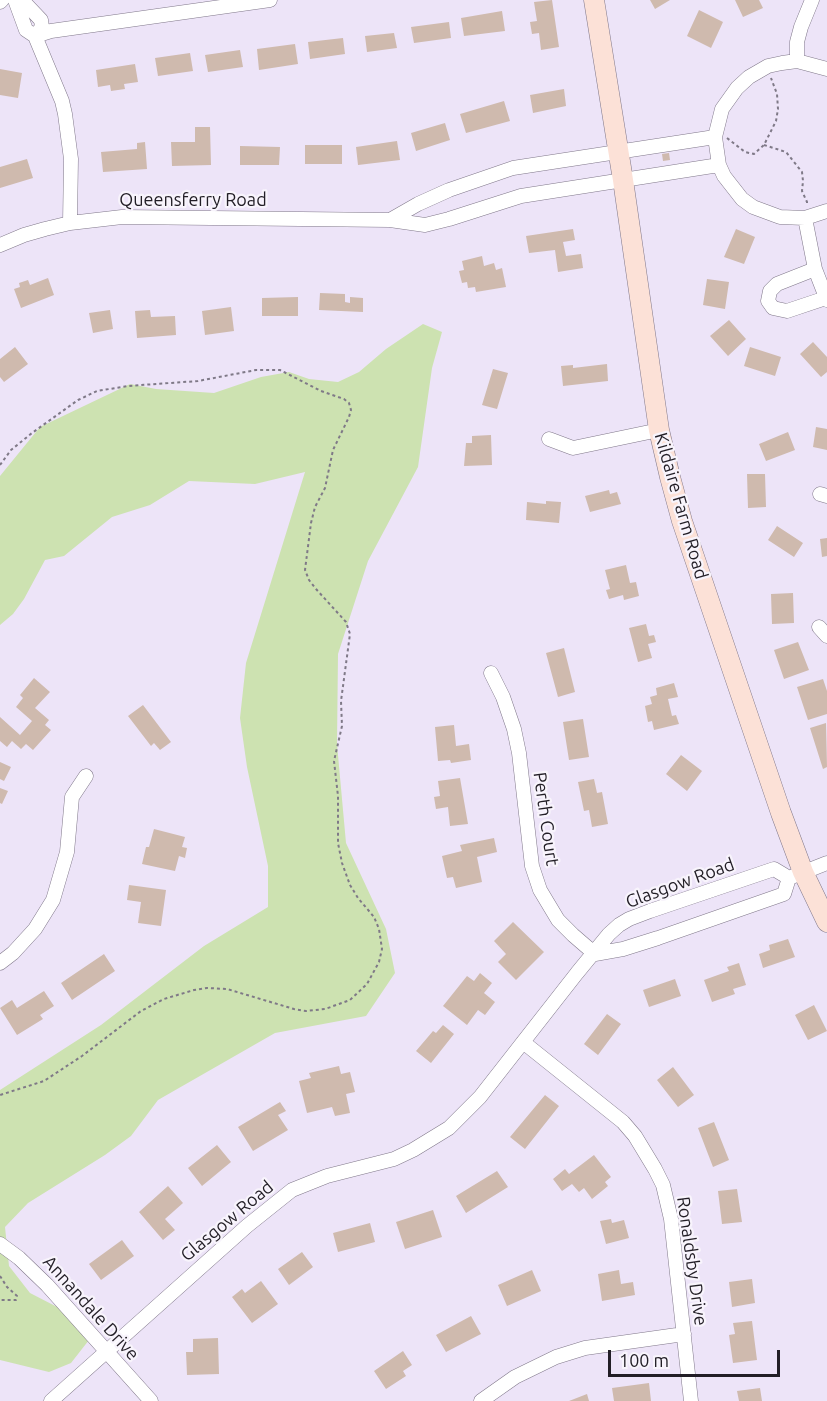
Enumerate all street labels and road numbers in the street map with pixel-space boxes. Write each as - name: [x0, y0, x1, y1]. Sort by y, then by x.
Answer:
- street label: Queensferry Road: [119, 189, 267, 211]
- street label: Kildaire Farm Road: [650, 430, 712, 582]
- street label: Perth Court: [529, 771, 563, 867]
- street label: Glasgow Road: [623, 853, 737, 913]
- street label: Glasgow Road: [176, 1176, 278, 1266]
- street label: Ronaldsby Drive: [672, 1195, 712, 1327]
- street label: Annandale Drive: [39, 1251, 143, 1365]

